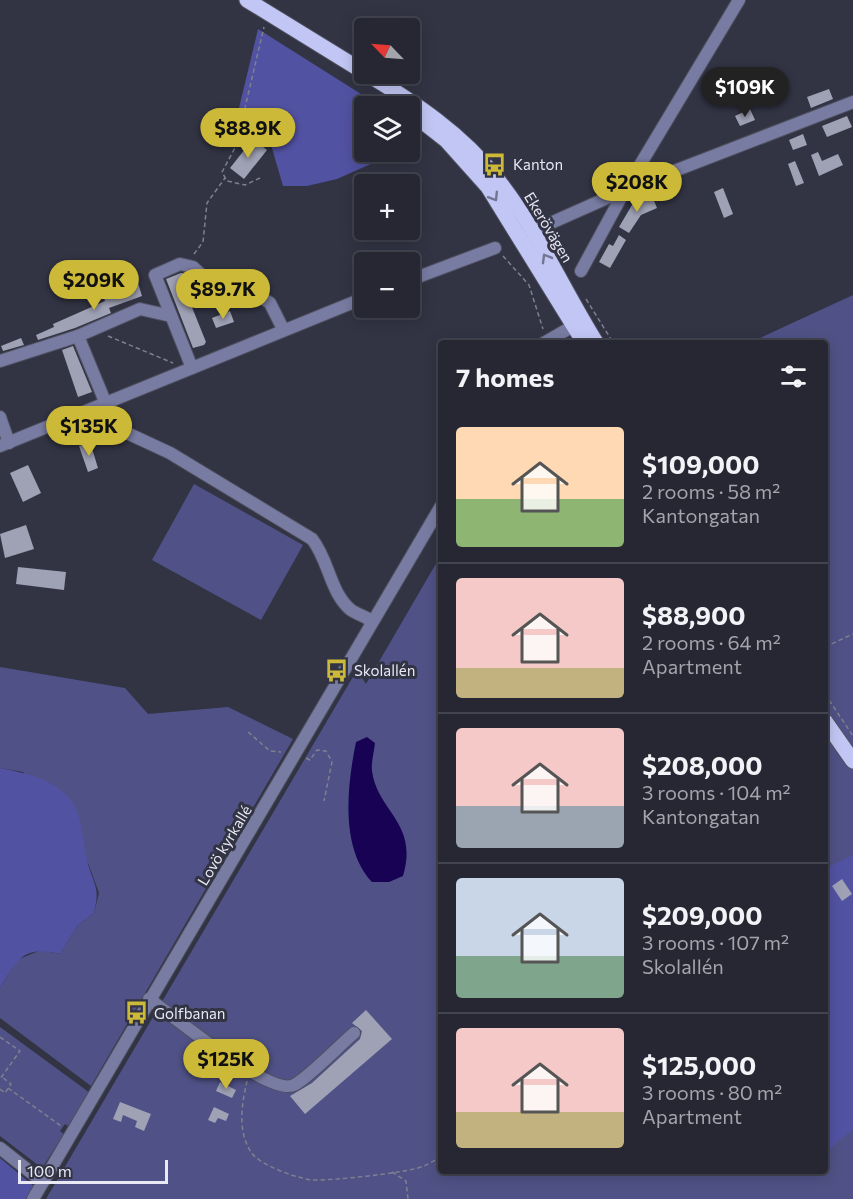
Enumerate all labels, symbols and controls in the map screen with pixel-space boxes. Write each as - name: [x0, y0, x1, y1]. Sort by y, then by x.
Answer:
- north arrow: [354, 18, 420, 84]
- map controls: [354, 18, 420, 318]
- pin: $109K: [703, 67, 787, 118]
- text: $109K: [715, 74, 775, 98]
- button: layers: [354, 96, 420, 162]
- pin: $88.9K: [199, 108, 297, 159]
- text: $88.9K: [214, 115, 282, 139]
- bus stop icon: Kanton: [482, 151, 508, 177]
- place label: Kanton: [513, 155, 563, 173]
- pin: $208K: [595, 162, 679, 213]
- text: $208K: [606, 169, 668, 193]
- button: +: [354, 174, 420, 240]
- street label: Ekerövägen: [521, 189, 577, 265]
- one-way arrow: [487, 191, 499, 201]
- button: −: [354, 252, 420, 318]
- one-way arrow: [542, 254, 554, 264]
- pin: $209K: [52, 260, 136, 311]
- text: $209K: [63, 267, 125, 291]
- pin: $89.7K: [174, 269, 272, 320]
- text: $89.7K: [190, 276, 256, 300]
- icon: filters: [777, 360, 810, 393]
- text: 7 homes: [456, 361, 554, 392]
- pin: $135K: [47, 406, 131, 457]
- text: $135K: [60, 413, 118, 437]
- text: $109,000: [642, 448, 760, 479]
- icon: home: [504, 451, 576, 523]
- text: 2 rooms · 58 m²: [642, 479, 780, 503]
- text: Kantongatan: [642, 503, 760, 527]
- text: $88,900: [642, 599, 745, 630]
- icon: home: [504, 602, 576, 674]
- text: 2 rooms · 64 m²: [642, 630, 781, 654]
- text: Apartment: [642, 654, 742, 678]
- bus stop icon: Skolallén: [323, 657, 349, 683]
- place label: Skolallén: [354, 661, 415, 679]
- text: $208,000: [642, 749, 763, 780]
- icon: home: [504, 752, 576, 824]
- text: 3 rooms · 104 m²: [642, 780, 791, 804]
- street label: Lovö kyrkallé: [193, 802, 255, 888]
- text: Kantongatan: [642, 804, 760, 828]
- text: $209,000: [642, 899, 763, 930]
- icon: home: [504, 902, 576, 974]
- text: 3 rooms · 107 m²: [642, 930, 789, 954]
- text: Skolallén: [642, 954, 724, 978]
- bus stop icon: Golfbanan: [123, 1000, 149, 1026]
- place label: Golfbanan: [154, 1004, 225, 1022]
- pin: $125K: [184, 1039, 268, 1090]
- text: $125K: [197, 1046, 255, 1070]
- text: $125,000: [642, 1049, 756, 1080]
- icon: home: [504, 1052, 576, 1124]
- text: 3 rooms · 80 m²: [642, 1080, 782, 1104]
- text: Apartment: [642, 1104, 742, 1128]
- scale bar: [18, 1157, 168, 1184]
- text: 100 m: [27, 1161, 72, 1180]

